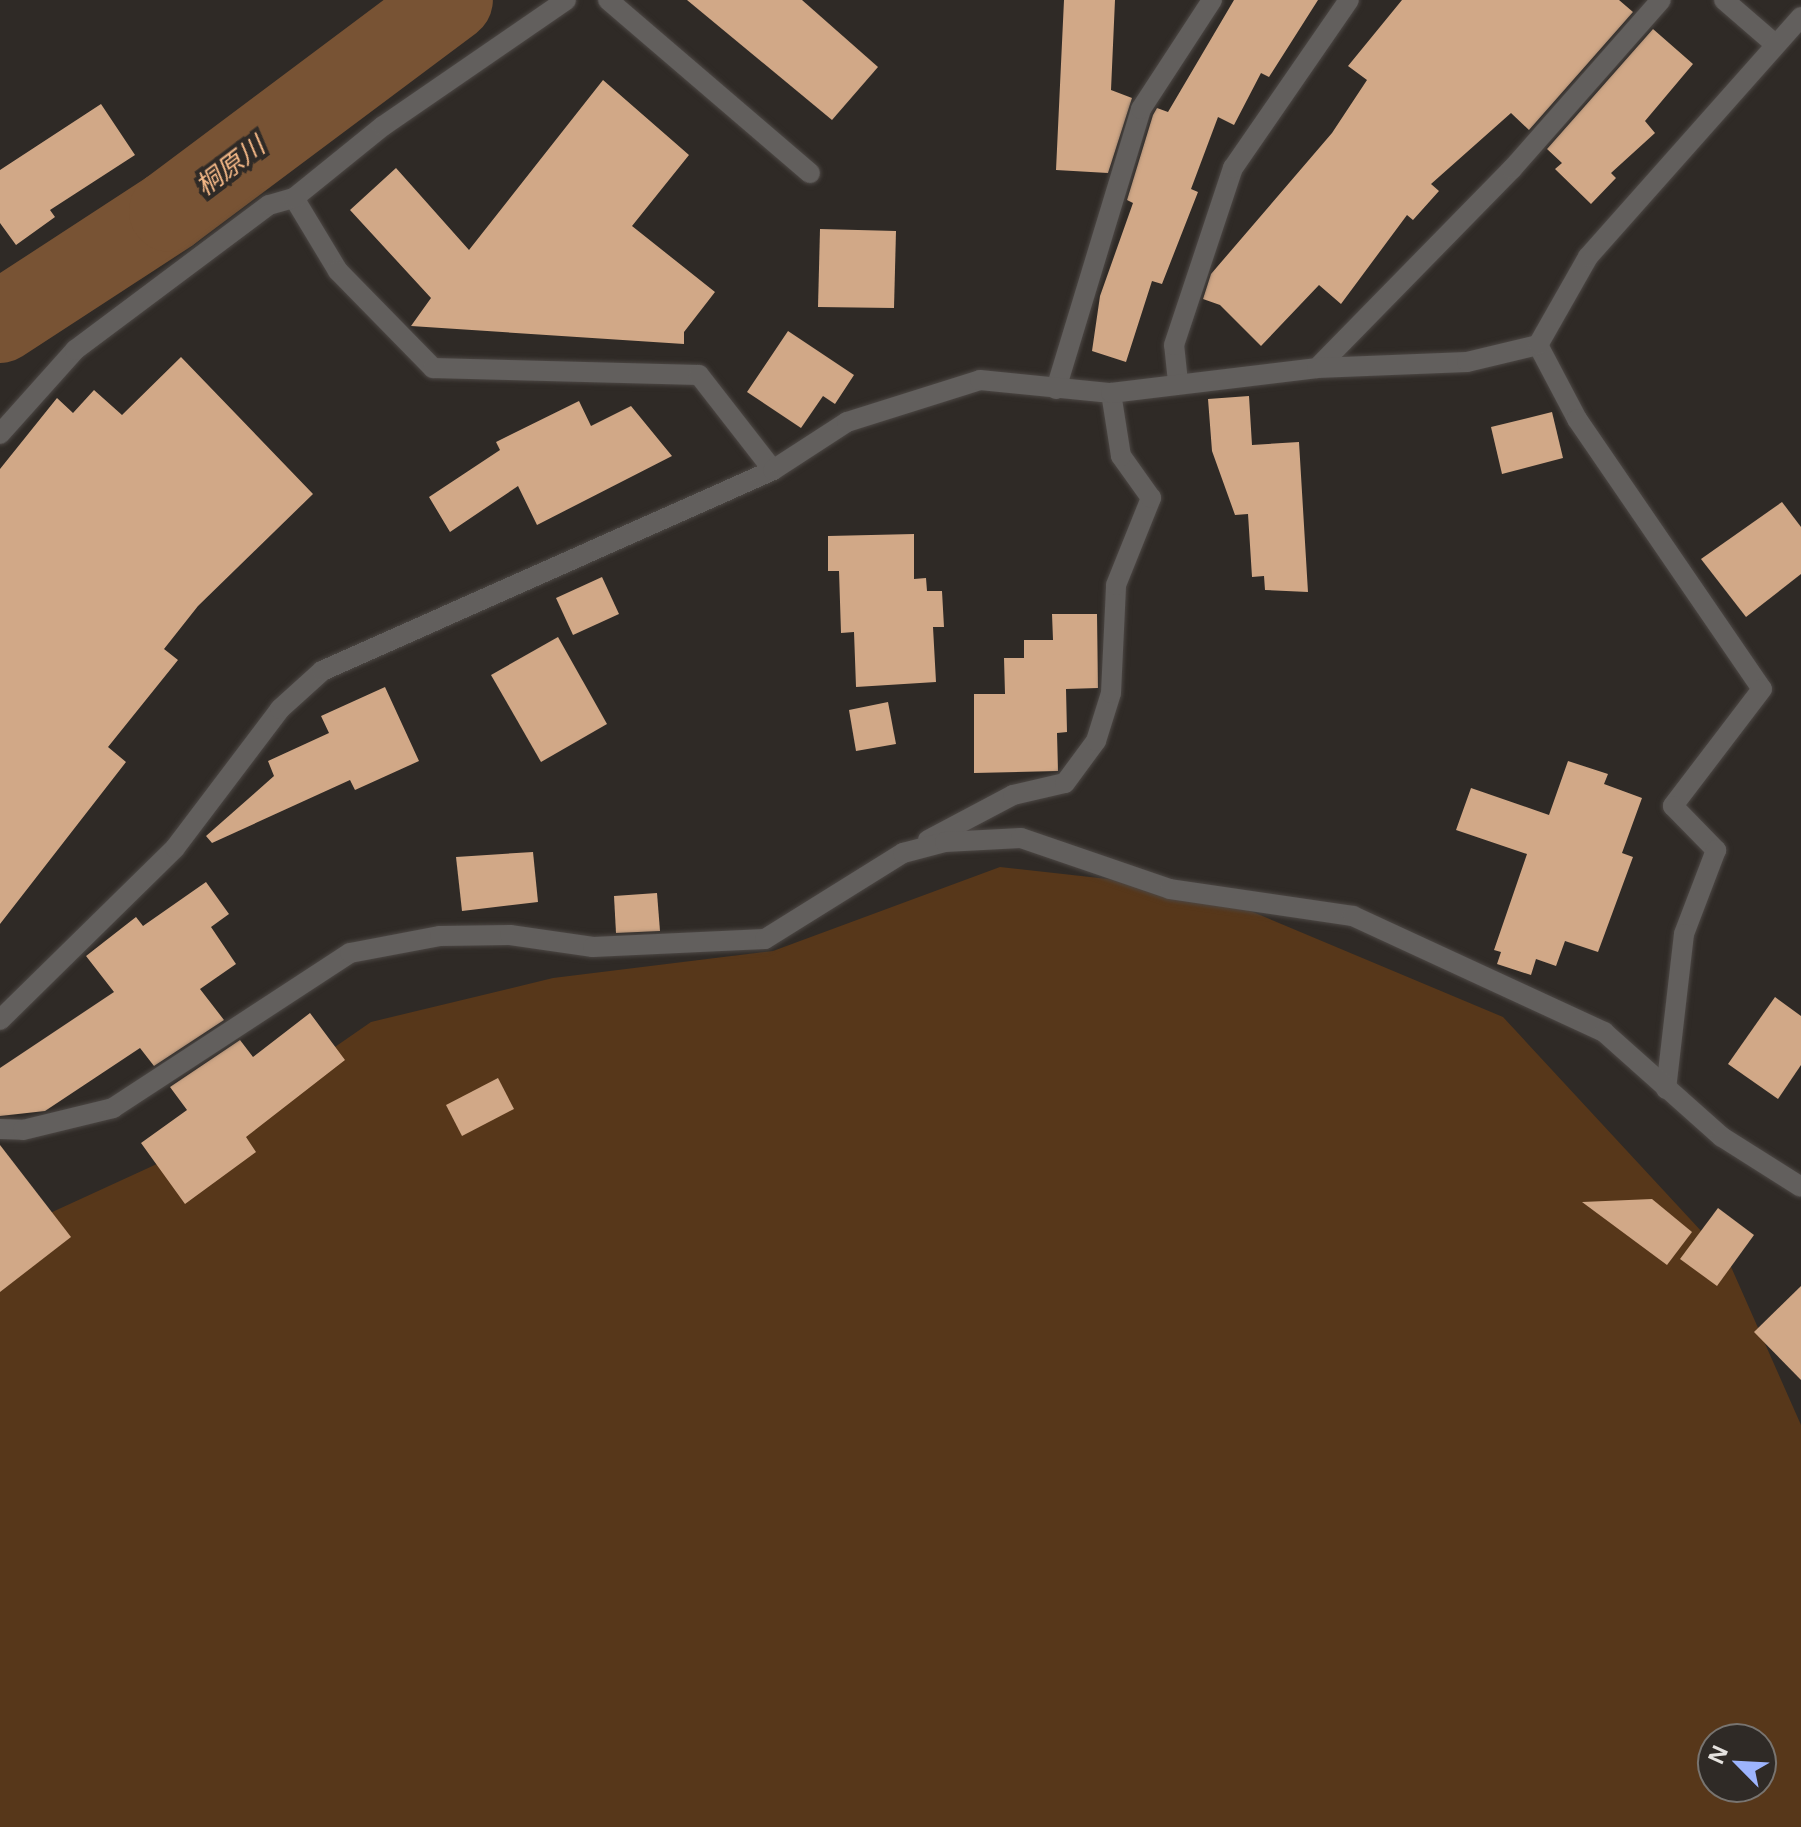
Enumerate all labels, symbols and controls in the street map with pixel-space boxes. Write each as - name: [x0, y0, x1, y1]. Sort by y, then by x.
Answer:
- water label: 桐原川: [189, 130, 271, 202]
- north arrow: [1697, 1723, 1777, 1803]
- text: N: [1700, 1740, 1734, 1768]

